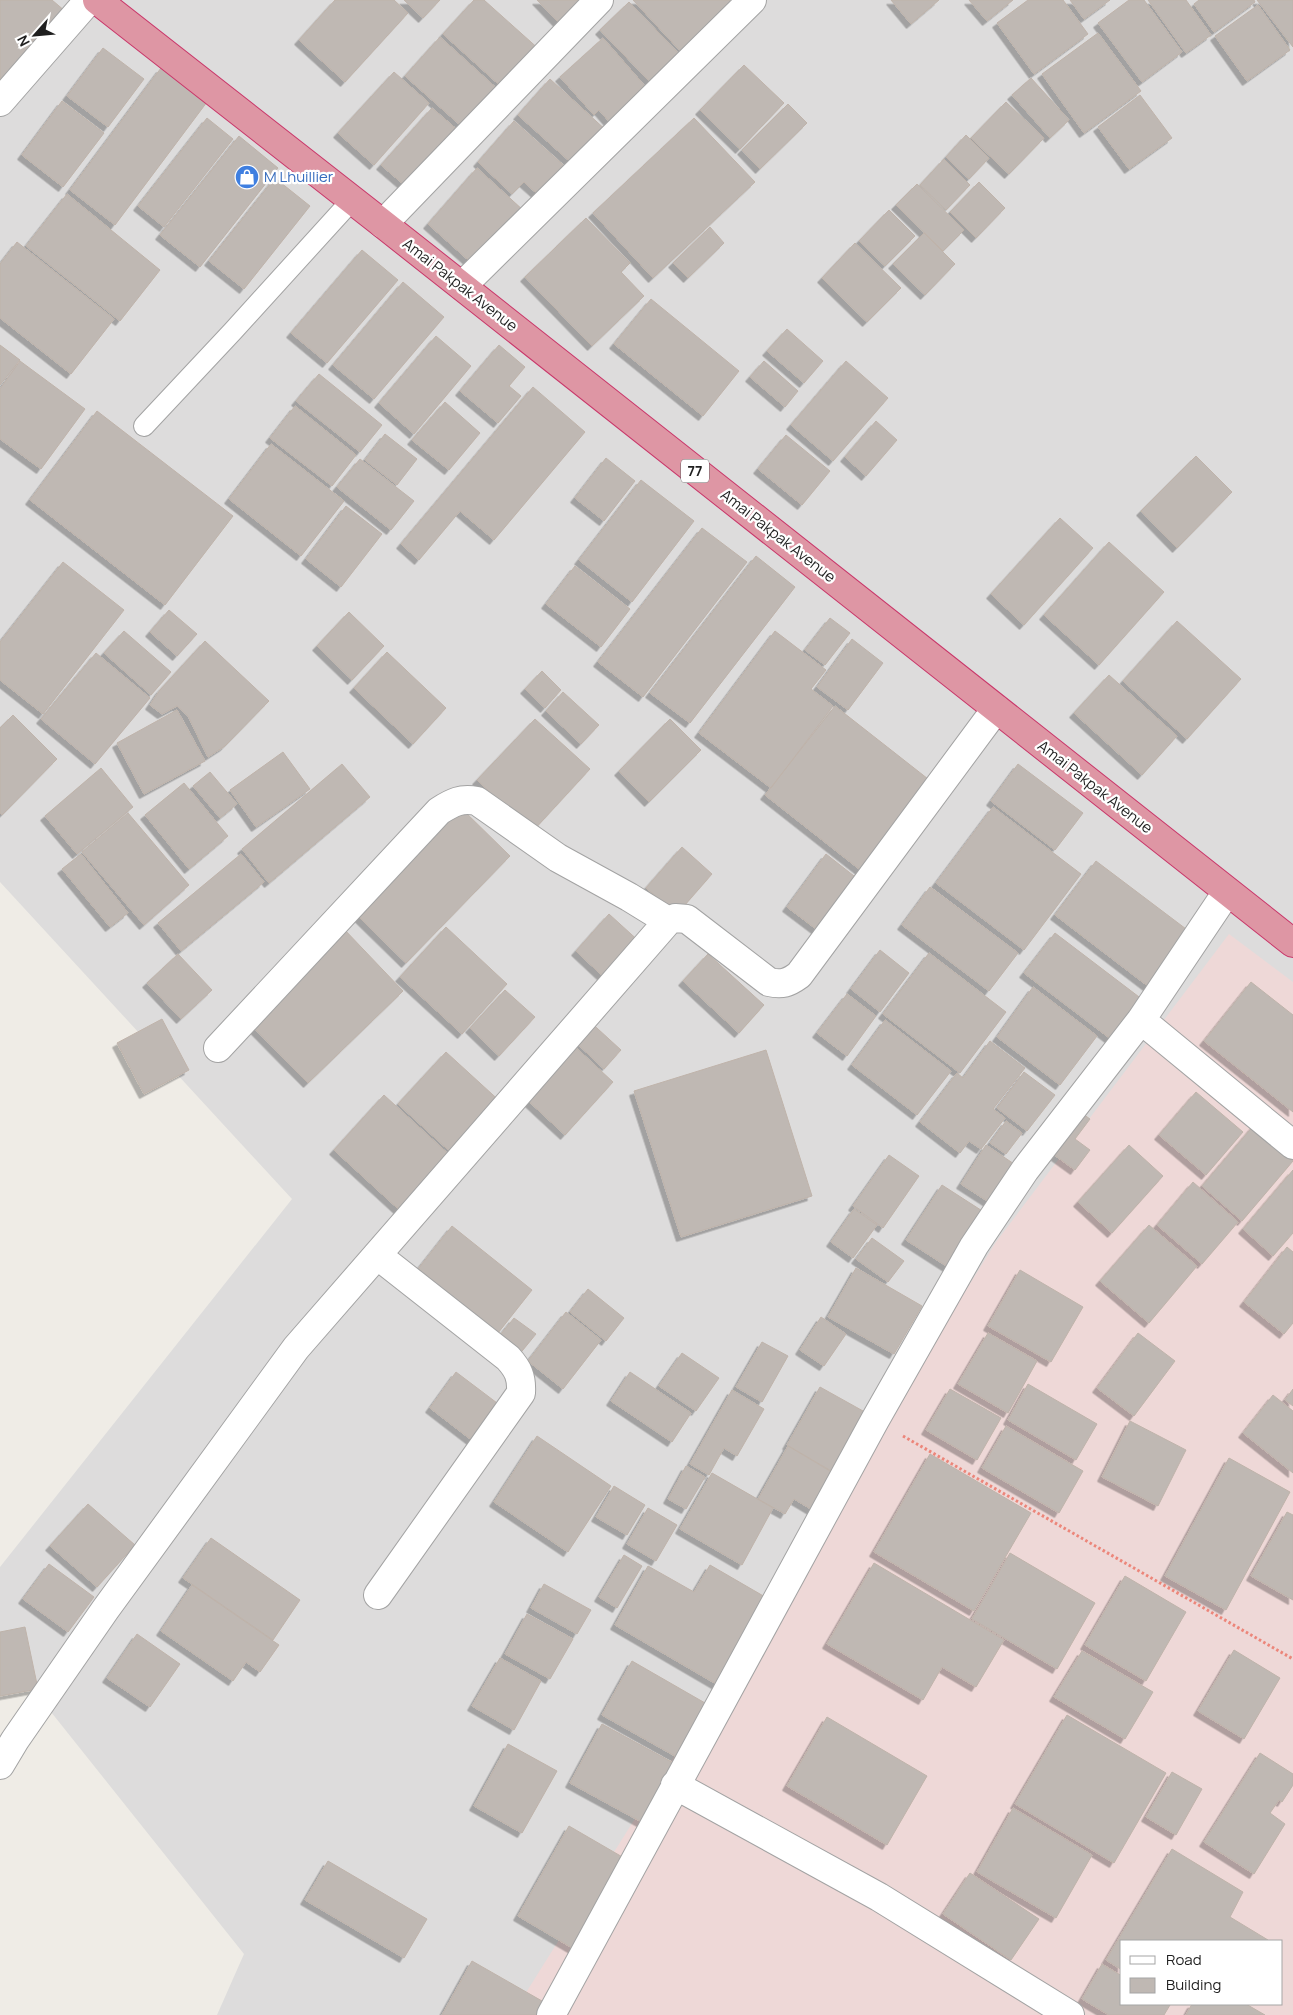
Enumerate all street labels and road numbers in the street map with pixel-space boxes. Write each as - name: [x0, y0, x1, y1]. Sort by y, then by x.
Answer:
- street label: Amai Pakpak Avenue: [398, 233, 522, 336]
- road number: 77: [681, 460, 709, 482]
- street label: Amai Pakpak Avenue: [716, 484, 840, 587]
- street label: Amai Pakpak Avenue: [1033, 735, 1157, 838]

